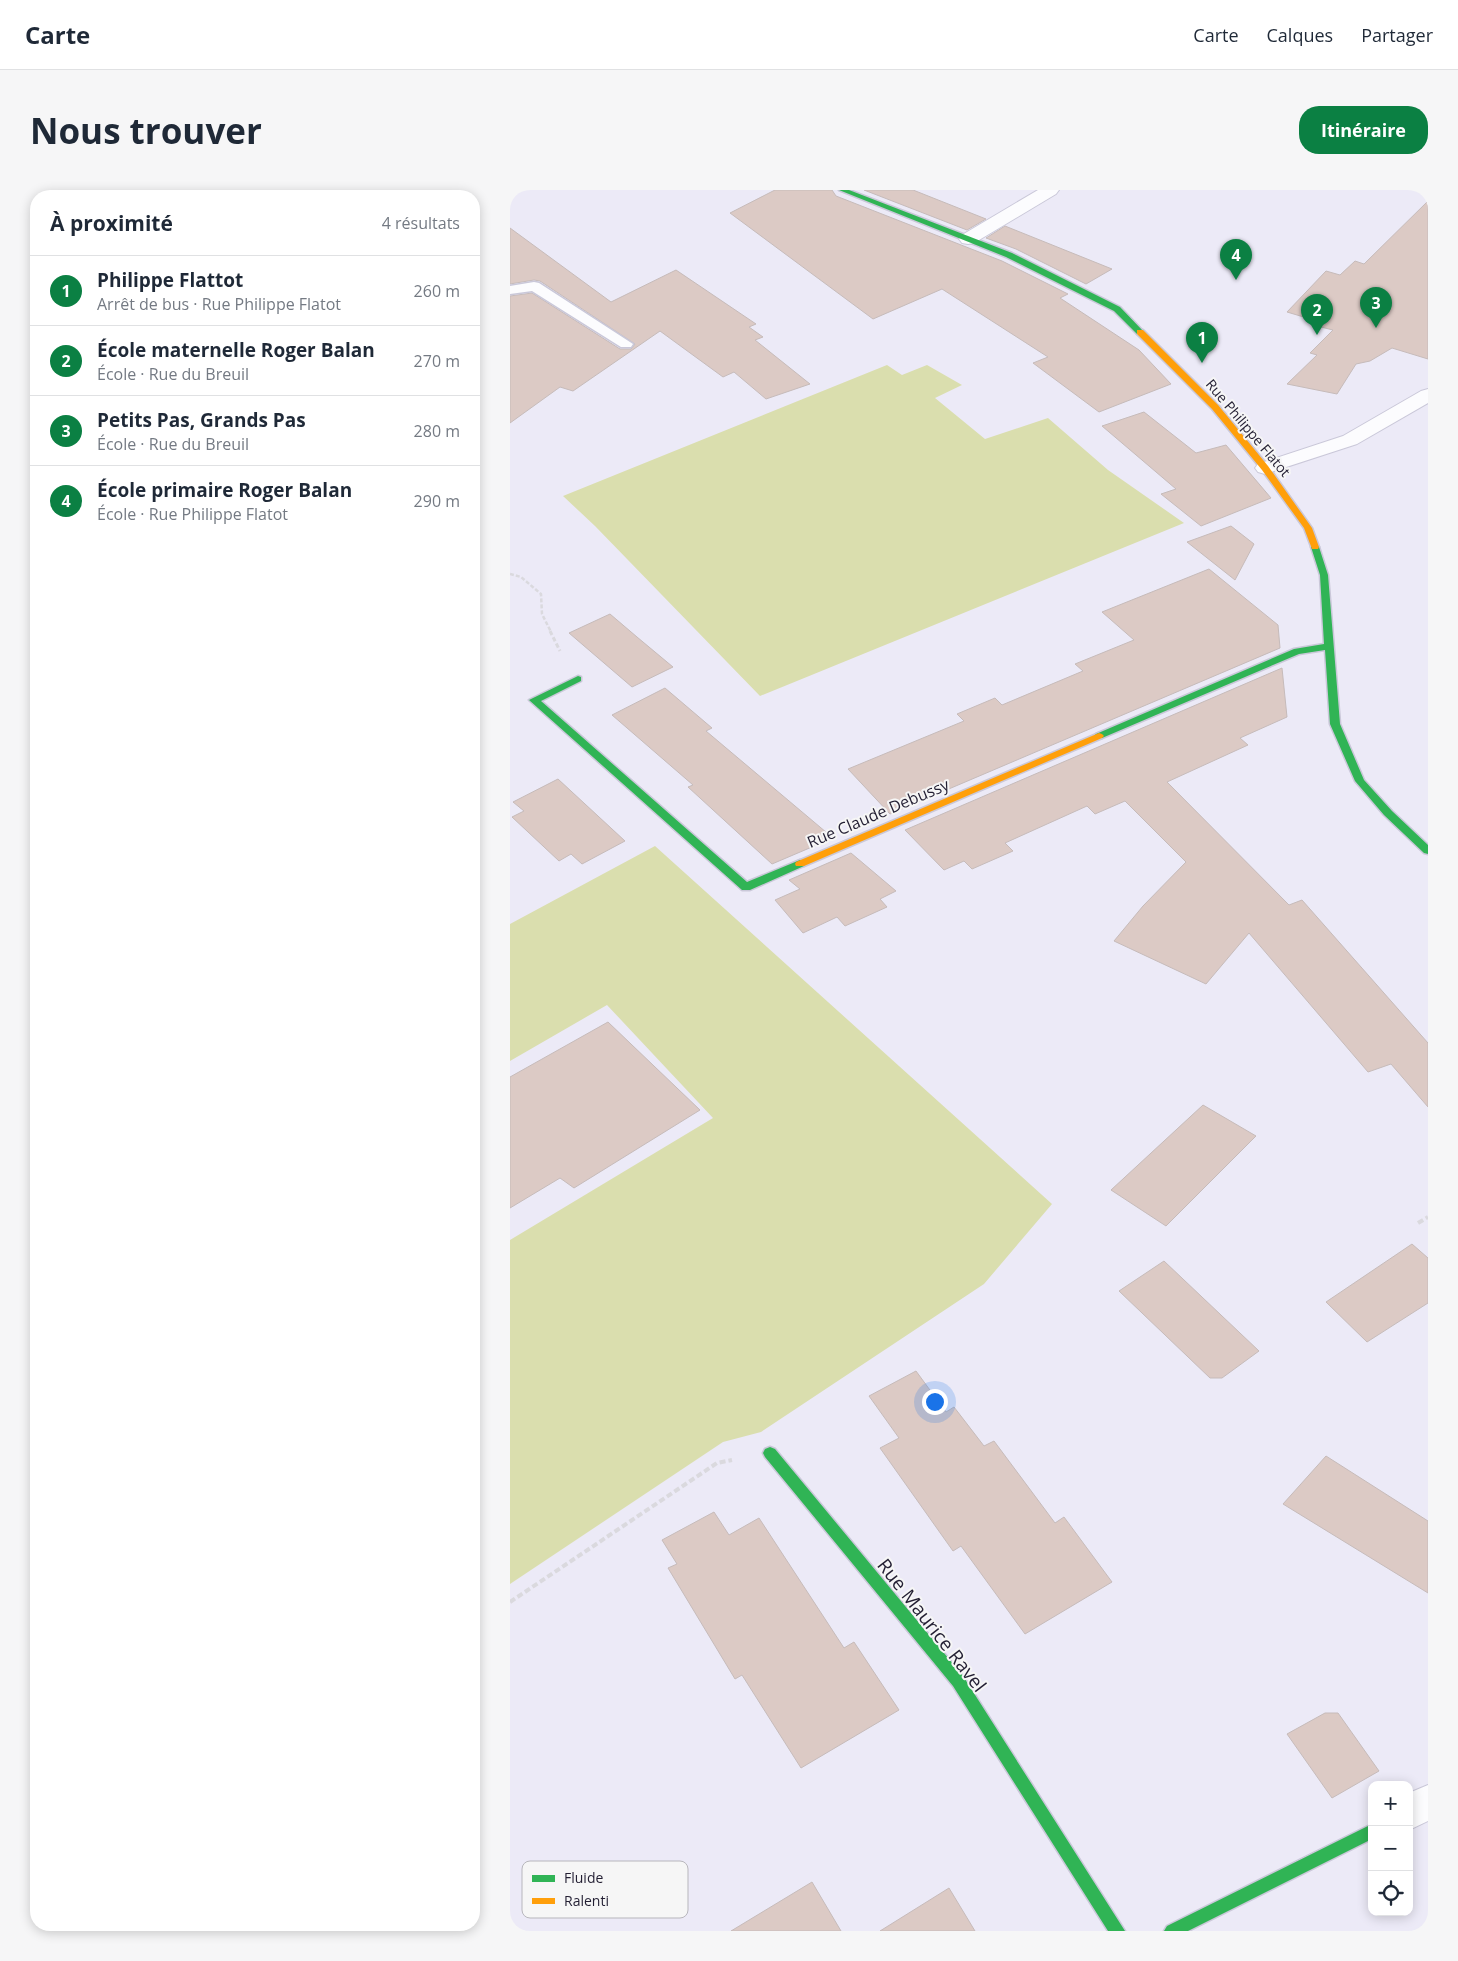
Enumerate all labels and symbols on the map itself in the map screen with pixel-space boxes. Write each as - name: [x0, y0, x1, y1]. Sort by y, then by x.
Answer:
- pin: 4: [1220, 239, 1252, 280]
- pin: 3: [1360, 287, 1392, 328]
- pin: 2: [1301, 294, 1333, 335]
- pin: 1: [1186, 322, 1218, 363]
- street label: Rue Philippe Flatot: [1202, 375, 1295, 480]
- street label: Rue Claude Debussy: [804, 773, 953, 853]
- your location: [922, 1389, 948, 1415]
- street label: Rue Maurice Ravel: [872, 1553, 992, 1697]
- legend: [522, 1861, 688, 1918]
- text: Fluide: [564, 1868, 603, 1887]
- text: Ralenti: [564, 1891, 609, 1910]

